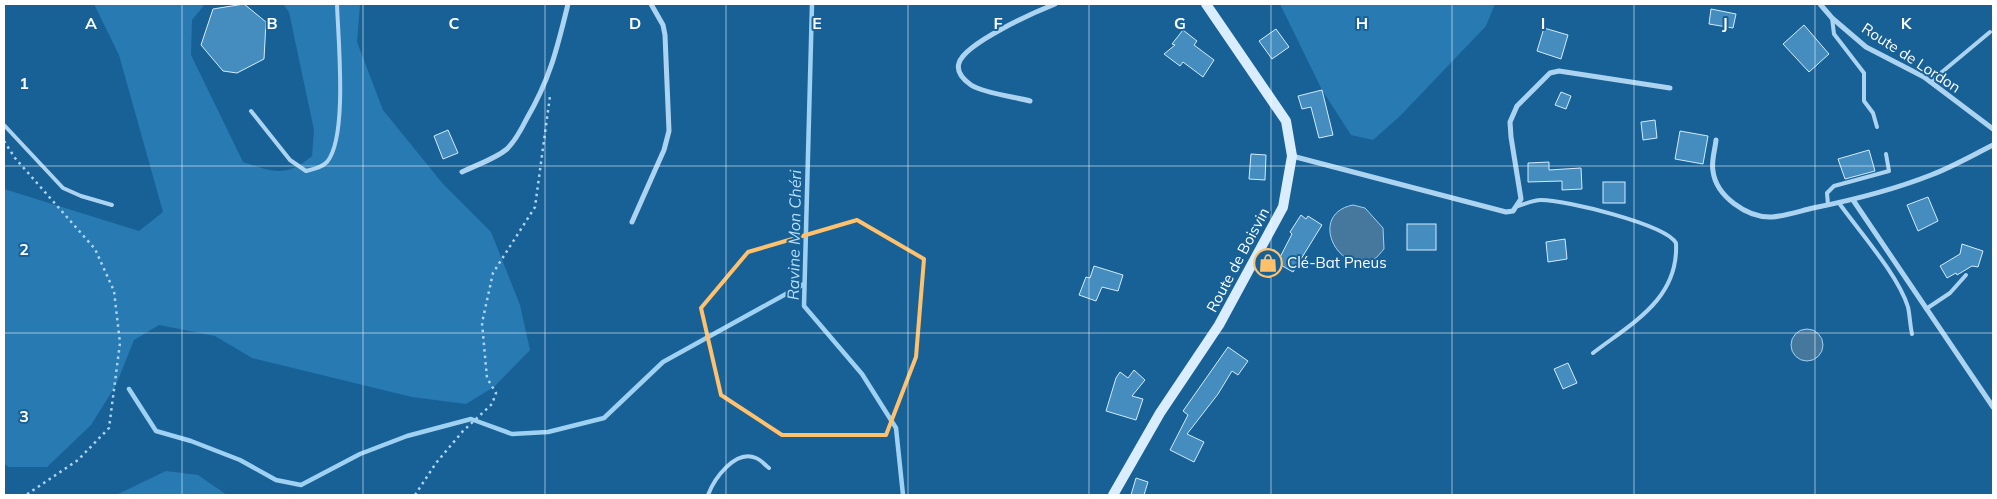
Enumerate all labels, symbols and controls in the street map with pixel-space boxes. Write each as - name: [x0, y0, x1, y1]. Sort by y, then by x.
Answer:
- text: A: [85, 13, 97, 33]
- text: B: [266, 13, 278, 33]
- text: C: [449, 13, 460, 33]
- text: D: [629, 13, 641, 33]
- text: E: [812, 13, 822, 33]
- text: F: [993, 13, 1003, 33]
- text: G: [1174, 13, 1186, 33]
- text: H: [1356, 13, 1368, 33]
- text: I: [1541, 13, 1545, 33]
- text: J: [1722, 13, 1728, 33]
- text: K: [1901, 13, 1913, 33]
- street label: Route de Lordon: [1858, 19, 1964, 97]
- text: 1: [19, 73, 29, 93]
- water label: Ravine Mon Chéri: [783, 170, 805, 300]
- street label: Route de Boisvin: [1202, 204, 1273, 315]
- text: 2: [19, 239, 29, 259]
- shop icon: Clé-Bat Pneus: [1253, 248, 1283, 278]
- place label: Clé-Bat Pneus: [1287, 253, 1387, 272]
- text: 3: [19, 406, 29, 426]

